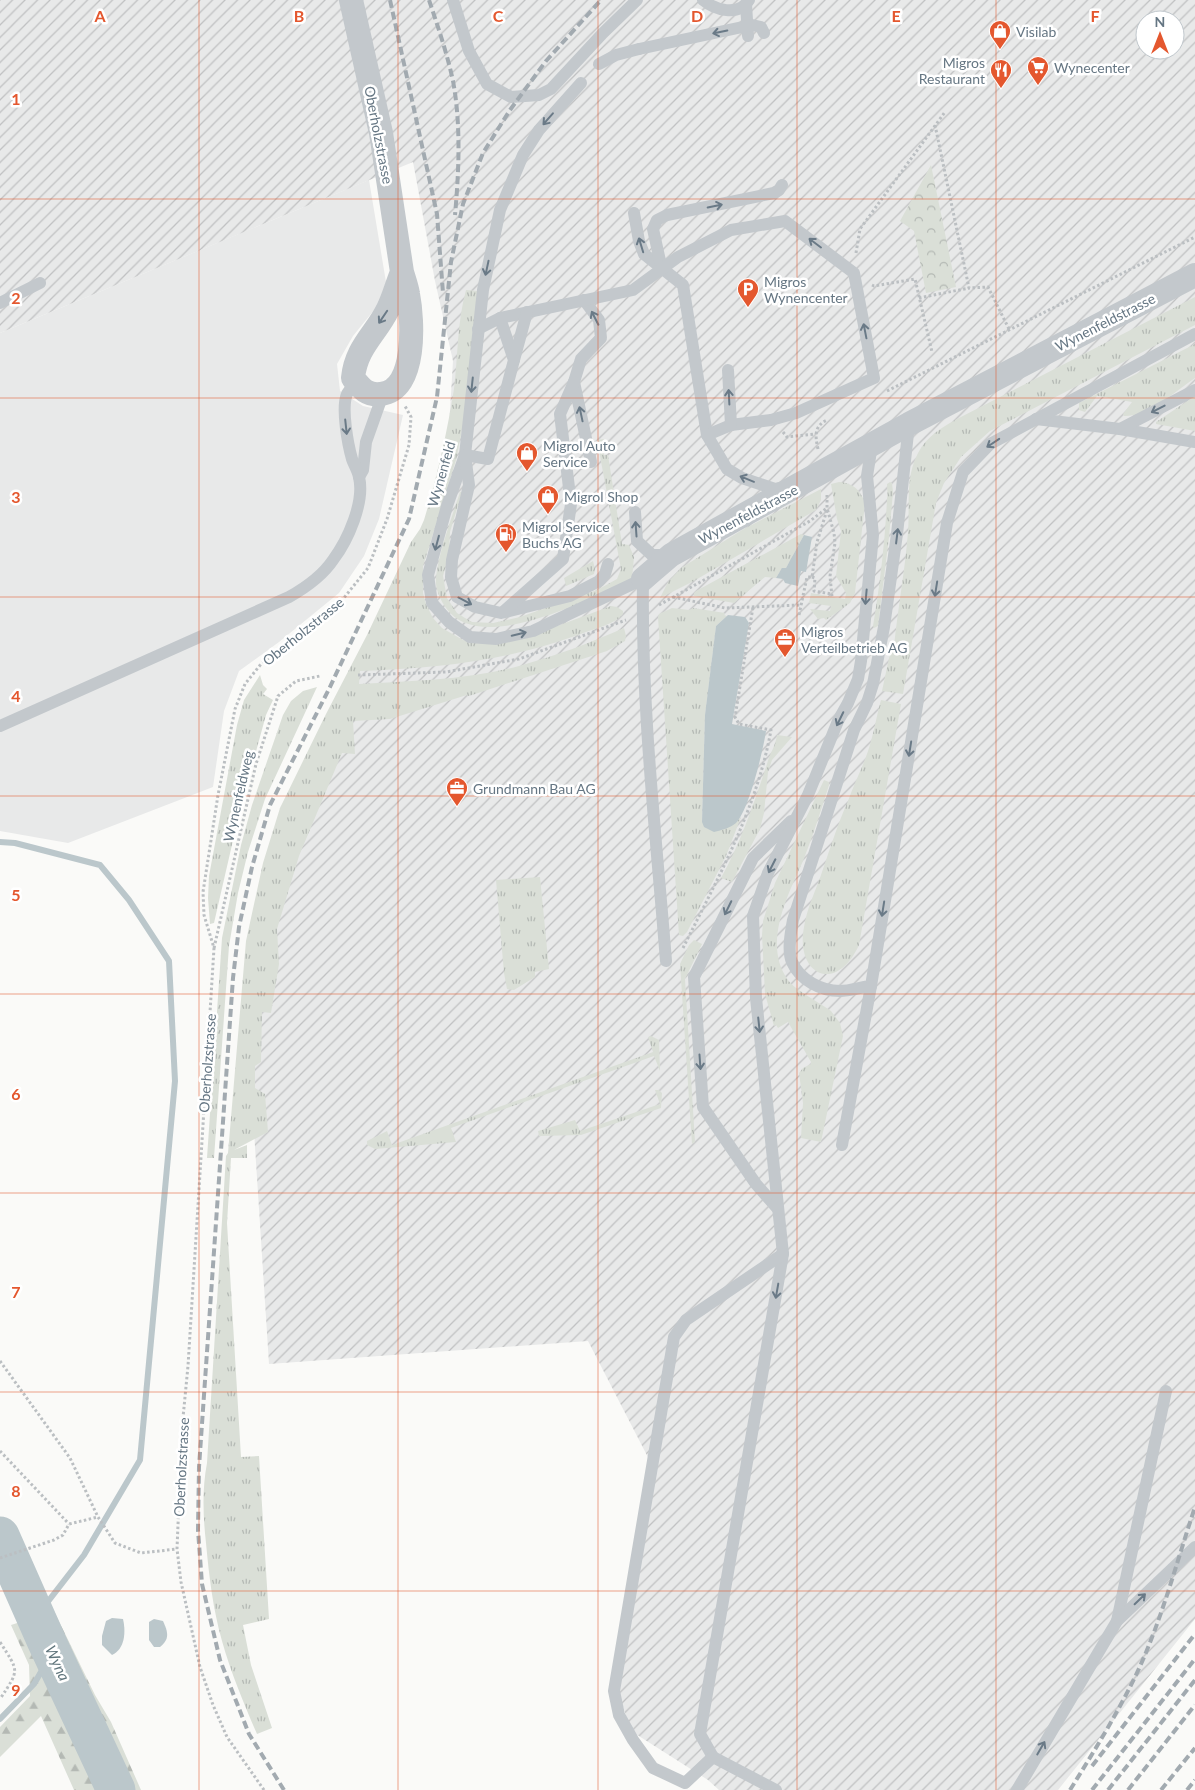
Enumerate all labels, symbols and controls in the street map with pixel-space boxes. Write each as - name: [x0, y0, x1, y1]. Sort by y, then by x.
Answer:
- text: A: [93, 6, 106, 25]
- text: B: [294, 6, 304, 25]
- text: C: [493, 6, 504, 25]
- text: D: [691, 6, 703, 25]
- text: E: [891, 6, 901, 25]
- text: F: [1090, 6, 1100, 25]
- north arrow: [1135, 10, 1185, 60]
- text: N: [1155, 13, 1165, 30]
- shop icon: Visilab: [988, 19, 1012, 50]
- place label: Visilab: [1016, 23, 1057, 40]
- one-way arrow: [713, 28, 729, 37]
- place label: Migros Restaurant: [919, 54, 985, 87]
- supermarket icon: Wynecenter: [1026, 55, 1050, 86]
- restaurant icon: Migros Restaurant: [989, 58, 1013, 89]
- place label: Wynecenter: [1054, 59, 1130, 76]
- street label: Oberholzstrasse: [361, 85, 397, 185]
- text: 1: [11, 89, 21, 108]
- one-way arrow: [543, 113, 554, 126]
- one-way arrow: [706, 201, 722, 210]
- one-way arrow: [636, 238, 646, 254]
- one-way arrow: [809, 238, 822, 249]
- one-way arrow: [482, 259, 491, 275]
- place label: Migros Wynencenter: [764, 273, 848, 306]
- parking icon: Migros Wynencenter: [736, 277, 760, 308]
- text: 2: [11, 288, 21, 307]
- street label: Wynenfeldstrasse: [1052, 289, 1158, 355]
- one-way arrow: [378, 309, 388, 323]
- one-way arrow: [590, 311, 600, 326]
- one-way arrow: [860, 323, 869, 339]
- one-way arrow: [467, 377, 477, 393]
- one-way arrow: [725, 390, 734, 406]
- one-way arrow: [1150, 404, 1165, 414]
- one-way arrow: [576, 407, 585, 423]
- one-way arrow: [341, 419, 351, 435]
- place label: Migrol Auto Service: [543, 437, 616, 470]
- one-way arrow: [986, 438, 1000, 448]
- street label: Wynenfeld: [424, 439, 458, 509]
- shop icon: Migrol Auto Service: [515, 441, 539, 472]
- one-way arrow: [740, 474, 755, 483]
- street label: Wynenfeldstrasse: [695, 481, 801, 547]
- shop icon: Migrol Shop: [536, 484, 560, 515]
- text: 3: [11, 487, 21, 506]
- place label: Migrol Shop: [564, 488, 638, 505]
- place label: Migrol Service Buchs AG: [522, 518, 610, 551]
- one-way arrow: [632, 521, 641, 537]
- fuel station icon: Migrol Service Buchs AG: [494, 522, 518, 553]
- one-way arrow: [892, 528, 902, 544]
- one-way arrow: [432, 535, 441, 551]
- one-way arrow: [931, 580, 941, 596]
- one-way arrow: [861, 589, 871, 605]
- street label: Oberholzstrasse: [259, 593, 347, 669]
- one-way arrow: [457, 596, 472, 606]
- place label: Migros Verteilbetrieb AG: [801, 623, 907, 656]
- office icon: Migros Verteilbetrieb AG: [773, 627, 797, 658]
- one-way arrow: [511, 629, 527, 638]
- text: 4: [11, 686, 21, 705]
- one-way arrow: [835, 711, 844, 726]
- one-way arrow: [904, 741, 914, 757]
- street label: Wynenfeldweg: [219, 749, 257, 843]
- office icon: Grundmann Bau AG: [445, 776, 469, 807]
- place label: Grundmann Bau AG: [473, 780, 596, 797]
- one-way arrow: [767, 859, 777, 874]
- text: 5: [11, 885, 21, 904]
- one-way arrow: [723, 900, 732, 915]
- one-way arrow: [878, 901, 888, 917]
- street label: Oberholzstrasse: [195, 1013, 219, 1113]
- one-way arrow: [754, 1017, 764, 1033]
- one-way arrow: [695, 1054, 704, 1070]
- text: 6: [11, 1084, 21, 1103]
- text: 7: [11, 1282, 21, 1301]
- one-way arrow: [771, 1282, 781, 1298]
- street label: Oberholzstrasse: [170, 1417, 192, 1517]
- text: 8: [11, 1481, 21, 1500]
- one-way arrow: [1134, 1593, 1147, 1605]
- water label: Wyna: [42, 1642, 74, 1684]
- text: 9: [11, 1680, 21, 1699]
- one-way arrow: [1037, 1741, 1047, 1755]

